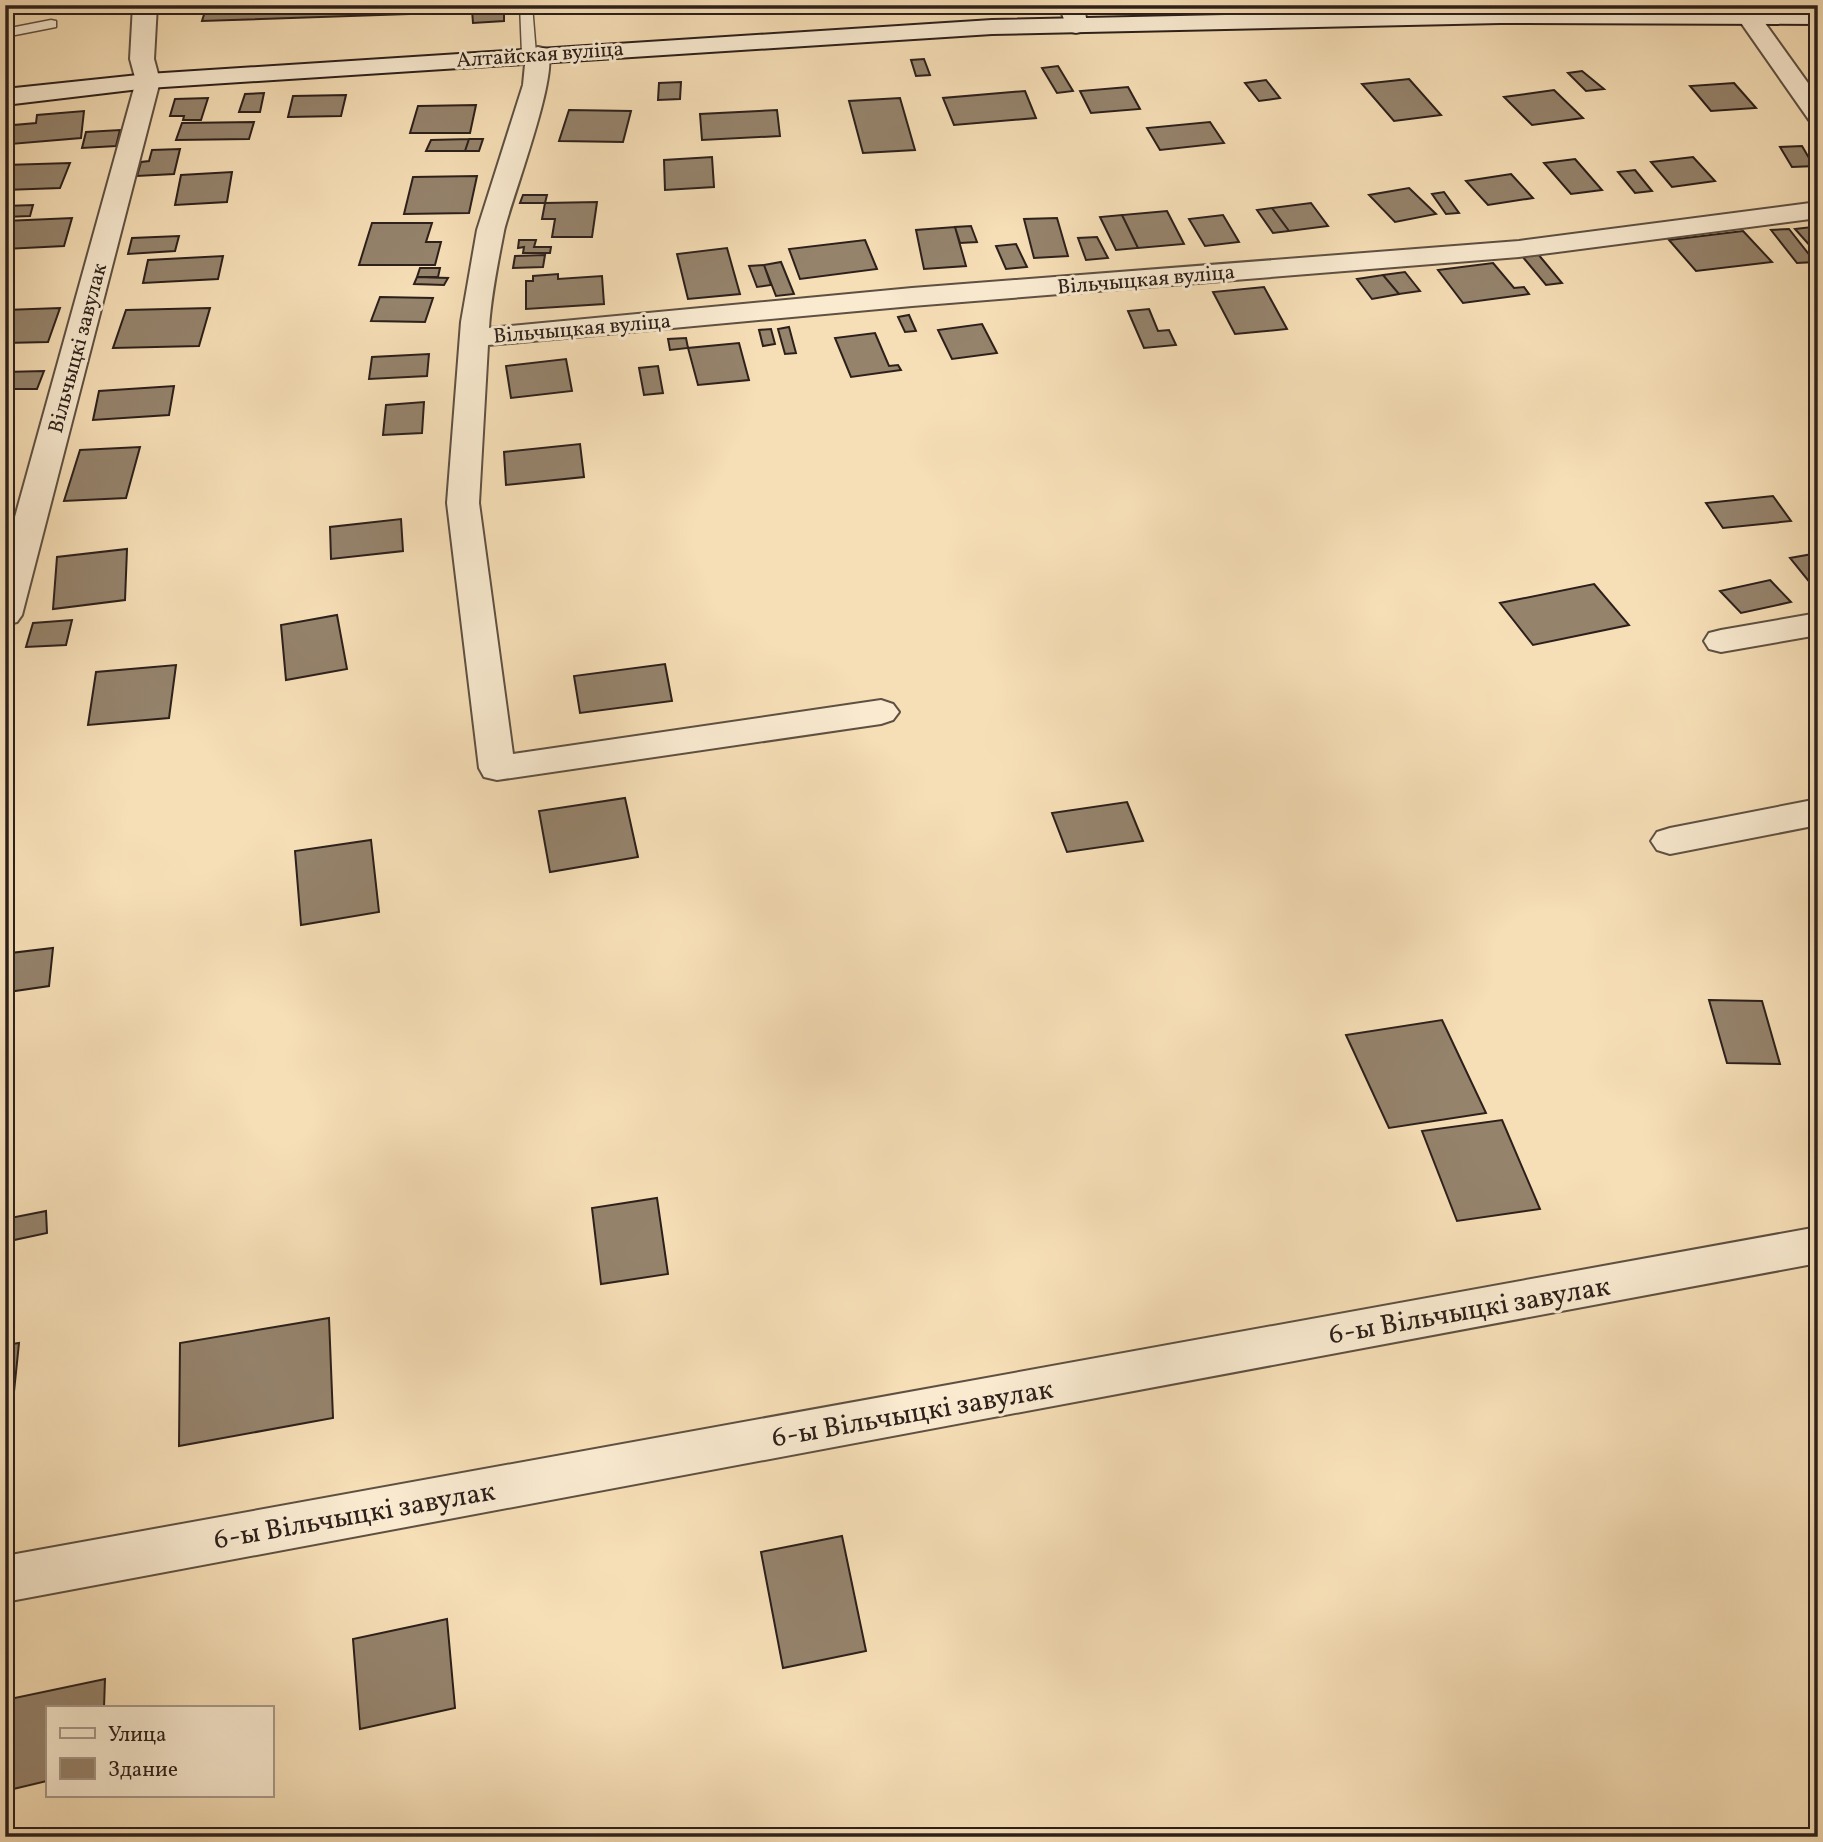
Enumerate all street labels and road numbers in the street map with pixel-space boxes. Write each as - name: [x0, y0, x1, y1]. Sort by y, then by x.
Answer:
- street label: Алтайская вуліца: [455, 35, 625, 76]
- street label: Вільчыцкая вуліца: [1056, 258, 1236, 303]
- street label: Вільчыцкі завулак: [42, 260, 115, 437]
- street label: Вільчыцкая вуліца: [492, 307, 672, 352]
- street label: 6-ы Вільчыцкі завулак: [1326, 1267, 1613, 1355]
- street label: 6-ы Вільчыцкі завулак: [769, 1370, 1056, 1458]
- street label: 6-ы Вільчыцкі завулак: [211, 1472, 498, 1560]

